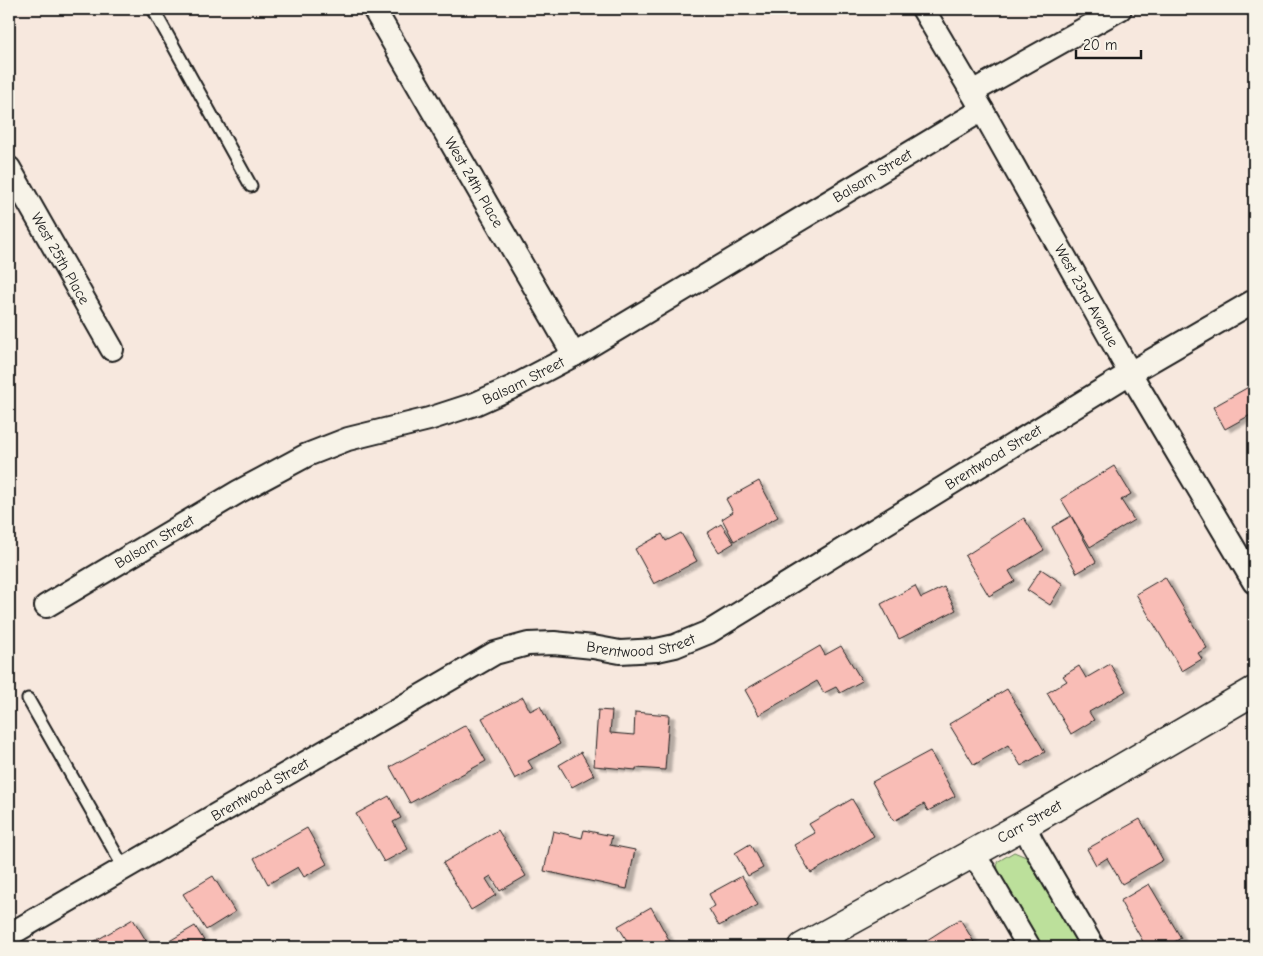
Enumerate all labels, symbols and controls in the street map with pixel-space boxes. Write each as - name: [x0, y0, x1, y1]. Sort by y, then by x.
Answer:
- scale bar: [1076, 28, 1140, 60]
- text: 20 m: [1083, 36, 1117, 54]
- street label: West 24th Place: [441, 134, 508, 231]
- street label: Balsam Street: [829, 145, 916, 207]
- street label: West 25th Place: [27, 209, 94, 308]
- street label: West 23rd Avenue: [1051, 241, 1123, 350]
- street label: Balsam Street: [479, 352, 568, 409]
- street label: Brentwood Street: [942, 420, 1046, 494]
- street label: Balsam Street: [111, 511, 198, 572]
- street label: Brentwood Street: [586, 629, 698, 661]
- street label: Brentwood Street: [208, 754, 313, 825]
- street label: Carr Street: [994, 796, 1066, 847]

